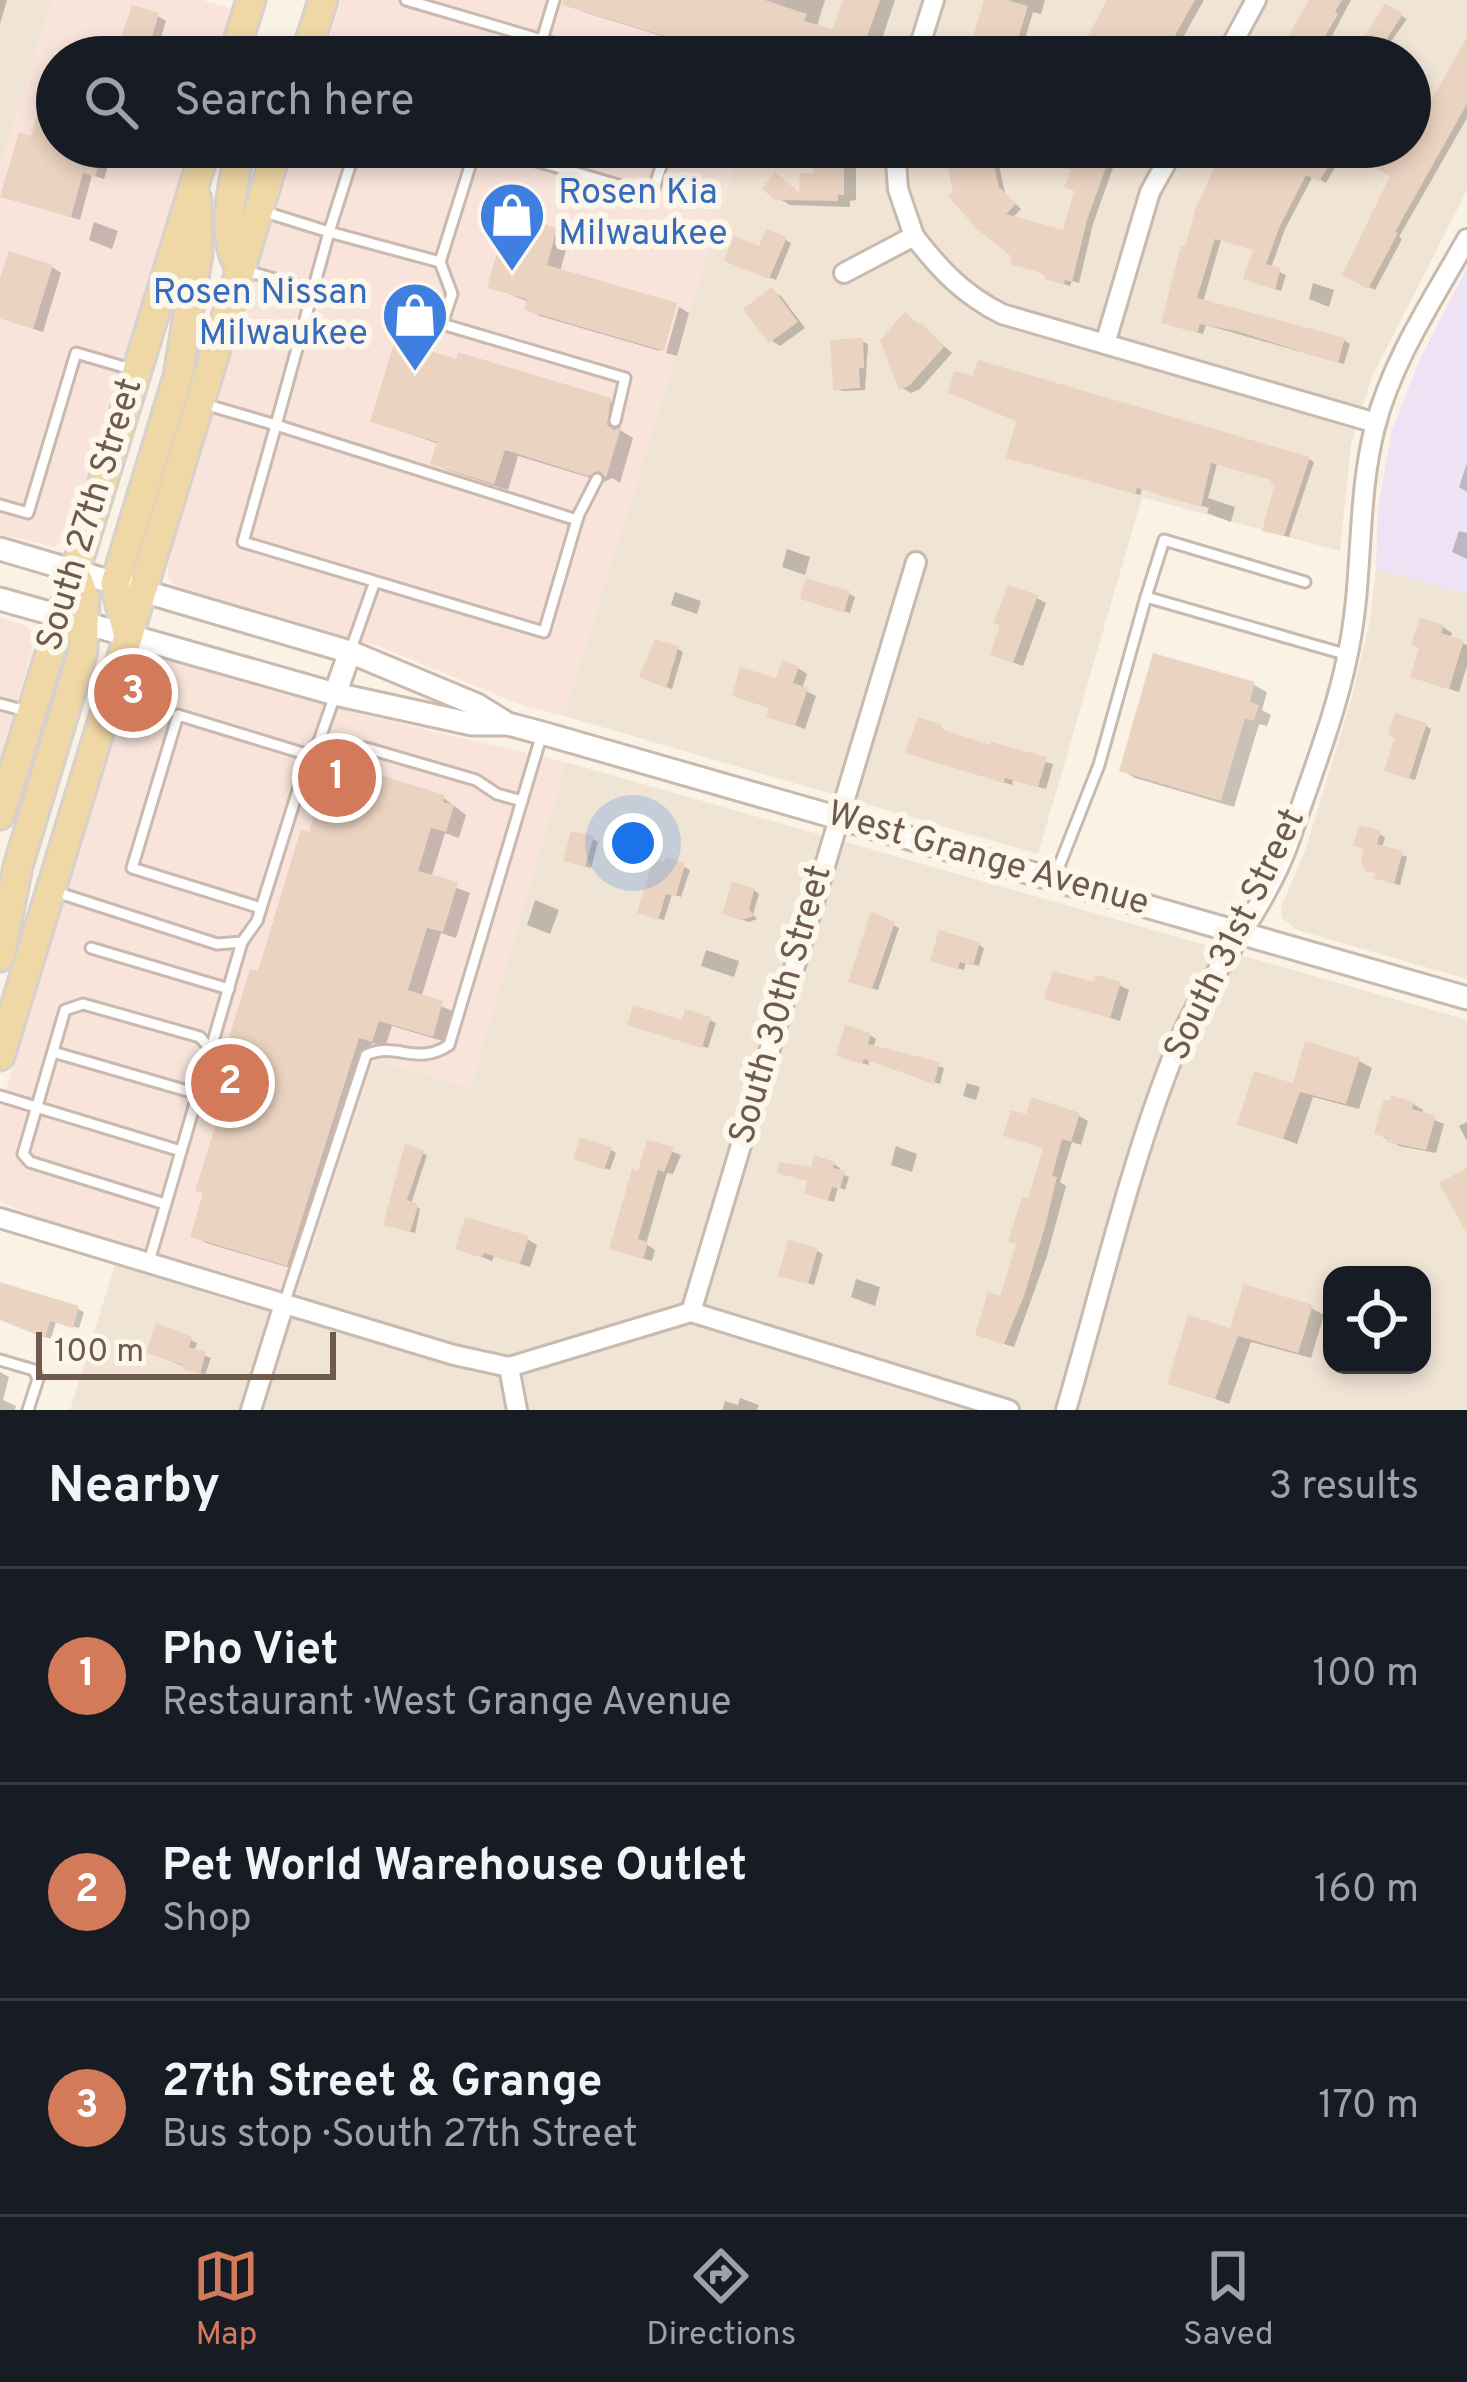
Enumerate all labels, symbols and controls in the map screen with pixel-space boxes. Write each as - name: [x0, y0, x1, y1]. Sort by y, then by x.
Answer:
- search box: [36, 36, 1431, 168]
- icon: search: [78, 69, 144, 135]
- text: Search here: [174, 74, 414, 131]
- place label: Rosen Kia Milwaukee: [558, 171, 728, 258]
- shop icon: Rosen Kia Milwaukee: [477, 180, 547, 274]
- place label: Rosen Nissan Milwaukee: [153, 271, 368, 358]
- shop icon: Rosen Nissan Milwaukee: [380, 280, 450, 374]
- street label: South 27th Street: [28, 373, 154, 657]
- pin: 3: [94, 648, 172, 738]
- pin: 1: [298, 733, 376, 823]
- street label: West Grange Avenue: [822, 792, 1154, 928]
- street label: South 31st Street: [1155, 801, 1317, 1069]
- your location: [603, 813, 663, 873]
- street label: South 30th Street: [720, 860, 844, 1150]
- pin: 2: [191, 1038, 269, 1128]
- map controls: [1323, 1266, 1431, 1374]
- button: locate: [1323, 1266, 1431, 1374]
- scale bar: [36, 1326, 336, 1379]
- text: 100 m: [54, 1332, 144, 1374]
- text: Nearby: [48, 1456, 220, 1521]
- text: 3 results: [1269, 1464, 1419, 1513]
- text: Pho Viet: [162, 1623, 338, 1680]
- text: 1: [79, 1651, 95, 1700]
- text: 100 m: [1312, 1651, 1419, 1700]
- text: Restaurant · West Grange Avenue: [162, 1680, 732, 1729]
- text: Pet World Warehouse Outlet: [162, 1839, 747, 1896]
- text: 2: [75, 1867, 99, 1916]
- text: 160 m: [1314, 1867, 1419, 1916]
- text: Shop: [162, 1896, 252, 1945]
- text: 27th Street & Grange: [162, 2055, 602, 2112]
- text: 3: [75, 2083, 99, 2132]
- text: 170 m: [1318, 2083, 1419, 2132]
- text: Bus stop · South 27th Street: [162, 2112, 638, 2161]
- tab: Map: [193, 2243, 259, 2357]
- tab: Directions: [646, 2243, 796, 2357]
- tab: Saved: [1183, 2243, 1274, 2357]

